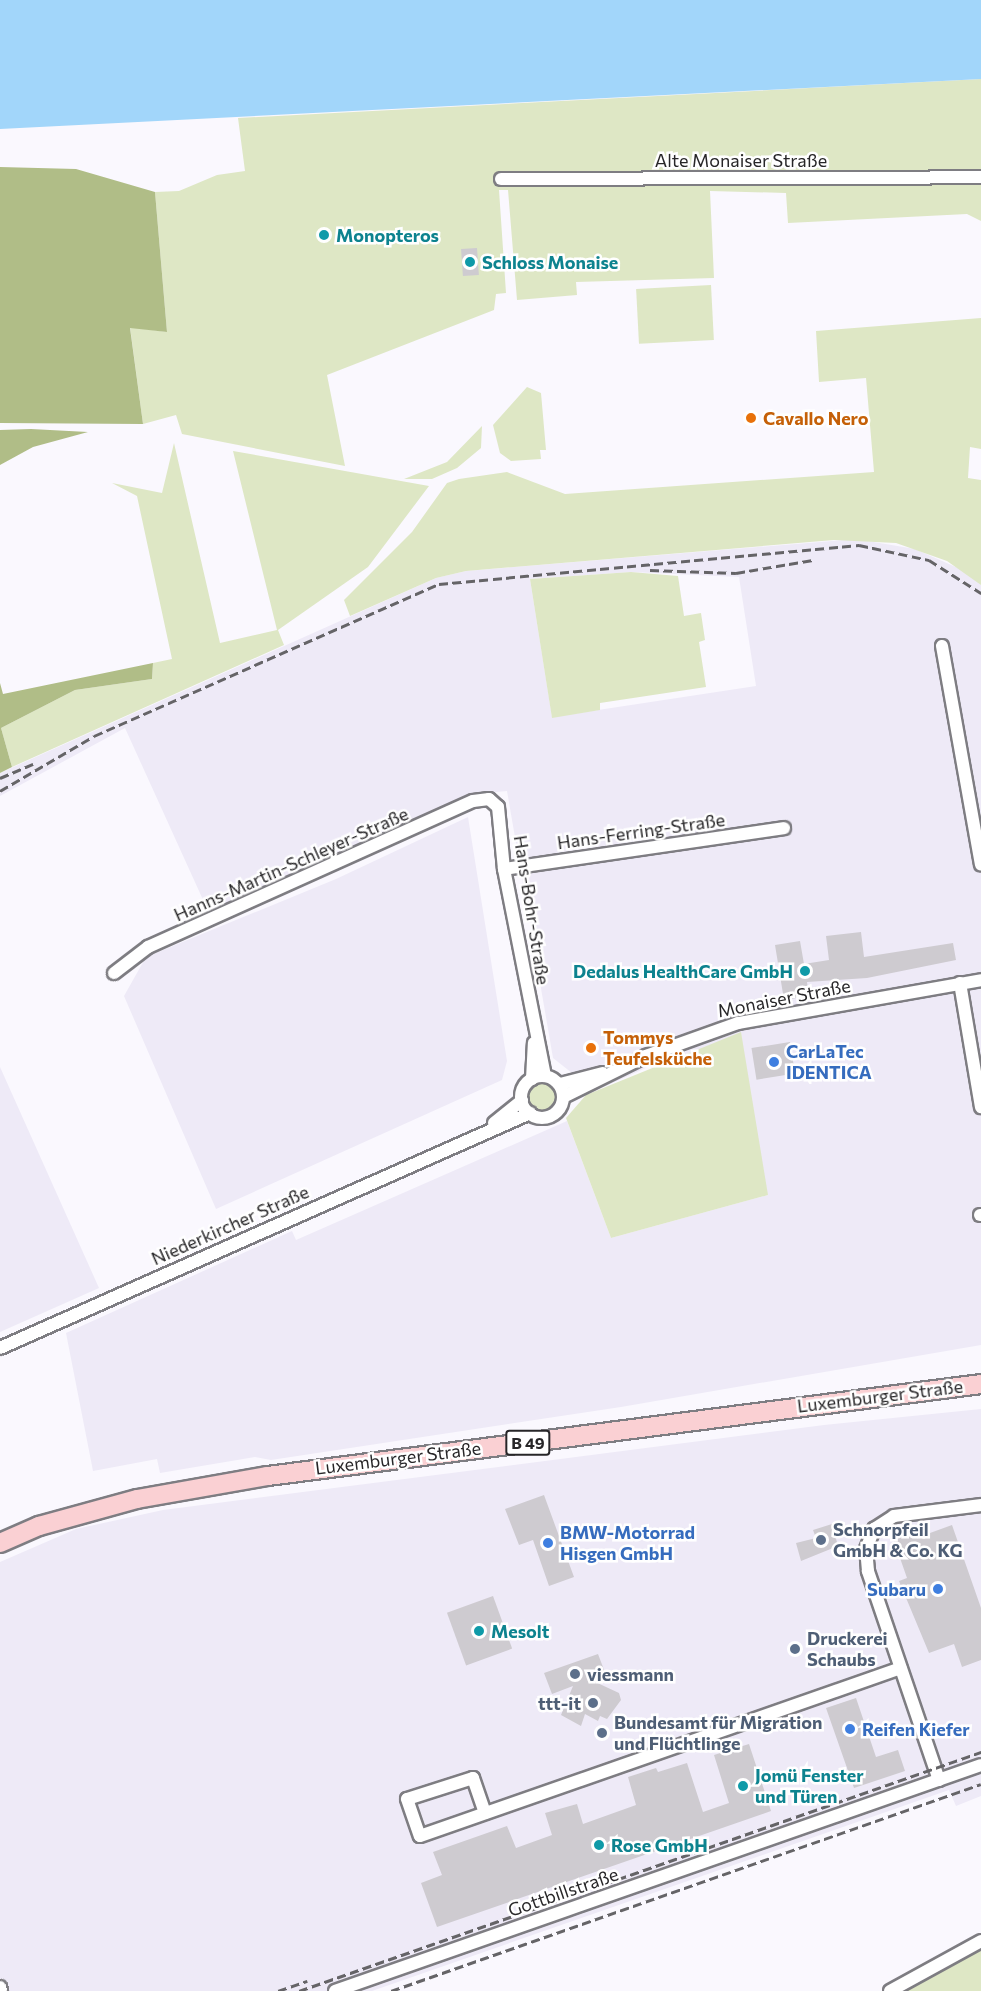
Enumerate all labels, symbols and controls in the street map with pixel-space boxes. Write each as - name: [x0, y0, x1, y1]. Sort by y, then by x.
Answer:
- street label: Alte Monaiser Straße: [655, 149, 827, 171]
- place label: Monopteros: [336, 224, 439, 246]
- marker: Monopteros: [317, 228, 331, 242]
- place label: Schloss Monaise: [482, 251, 618, 273]
- marker: Schloss Monaise: [463, 255, 477, 269]
- place label: Cavallo Nero: [763, 407, 869, 429]
- marker: Cavallo Nero: [744, 411, 758, 425]
- street label: Hanns-Martin-Schleyer-Straße: [170, 802, 412, 926]
- street label: Hans-Ferring-Straße: [556, 809, 726, 853]
- street label: Hans-Bohr-Straße: [510, 834, 554, 986]
- place label: Dedalus HealthCare GmbH: [573, 960, 793, 982]
- marker: Dedalus HealthCare GmbH: [798, 964, 812, 978]
- street label: Monaiser Straße: [716, 974, 852, 1022]
- place label: Tommys Teufelsküche: [603, 1027, 712, 1070]
- marker: Tommys Teufelsküche: [584, 1041, 598, 1055]
- place label: CarLaTec IDENTICA: [786, 1041, 872, 1084]
- marker: CarLaTec IDENTICA: [767, 1055, 781, 1069]
- street label: Niederkircher Straße: [148, 1181, 312, 1269]
- street label: Luxemburger Straße: [796, 1375, 964, 1417]
- road number: B 49: [504, 1430, 552, 1456]
- street label: Luxemburger Straße: [314, 1437, 482, 1479]
- place label: Schnorpfeil GmbH & Co. KG: [833, 1519, 963, 1562]
- place label: BMW-Motorrad Hisgen GmbH: [560, 1522, 695, 1564]
- marker: Schnorpfeil GmbH & Co. KG: [814, 1533, 828, 1547]
- marker: BMW-Motorrad Hisgen GmbH: [541, 1536, 555, 1550]
- place label: Subaru: [867, 1578, 926, 1600]
- marker: Subaru: [931, 1582, 945, 1596]
- place label: Mesolt: [491, 1620, 549, 1642]
- marker: Mesolt: [472, 1624, 486, 1638]
- place label: Druckerei Schaubs: [807, 1628, 888, 1670]
- marker: Druckerei Schaubs: [788, 1642, 802, 1656]
- place label: viessmann: [587, 1663, 674, 1685]
- marker: viessmann: [568, 1667, 582, 1681]
- place label: ttt-it: [538, 1692, 581, 1714]
- marker: ttt-it: [586, 1696, 600, 1710]
- place label: Bundesamt für Migration und Flüchtlinge: [614, 1712, 822, 1754]
- place label: Reifen Kiefer: [862, 1718, 970, 1740]
- marker: Reifen Kiefer: [843, 1722, 857, 1736]
- marker: Bundesamt für Migration und Flüchtlinge: [595, 1726, 609, 1740]
- place label: Jomü Fenster und Türen: [755, 1765, 864, 1808]
- marker: Jomü Fenster und Türen: [736, 1779, 750, 1793]
- place label: Rose GmbH: [611, 1834, 708, 1856]
- marker: Rose GmbH: [592, 1838, 606, 1852]
- street label: Gottbillstraße: [505, 1863, 621, 1921]

